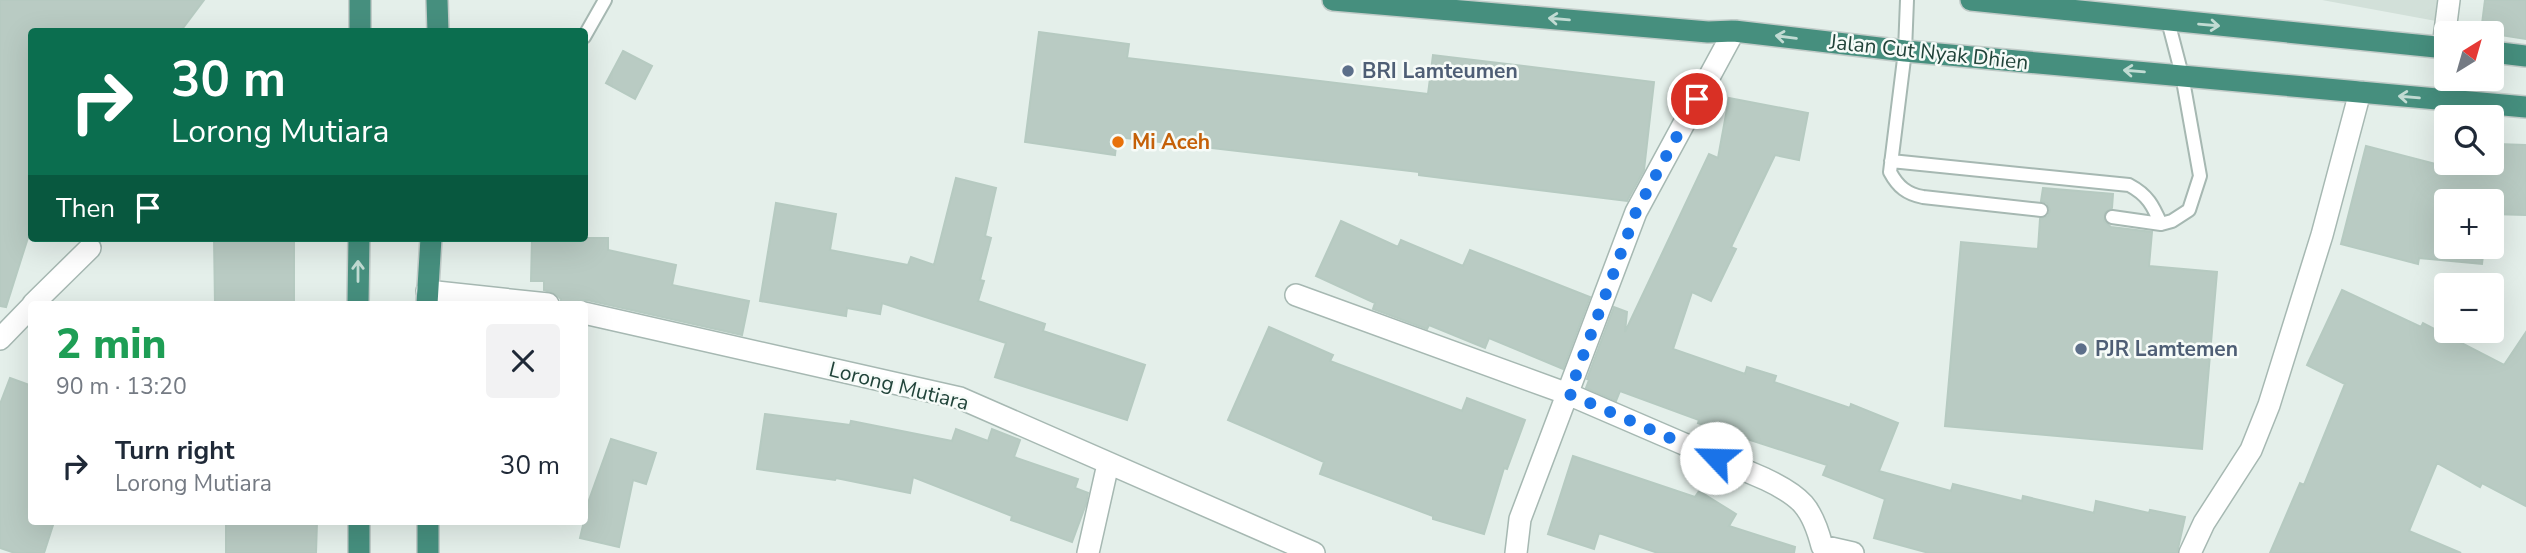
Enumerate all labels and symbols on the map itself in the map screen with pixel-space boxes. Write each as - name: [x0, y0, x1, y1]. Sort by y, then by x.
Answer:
- one-way arrow: [1548, 12, 1571, 25]
- one-way arrow: [2198, 19, 2220, 32]
- north arrow: [2434, 21, 2504, 91]
- street label: Jalan Cut Nyak Dhien: [1827, 28, 2030, 76]
- one-way arrow: [1775, 31, 1797, 44]
- place label: BRI Lamteumen: [1362, 57, 1518, 85]
- marker: BRI Lamteumen: [1340, 63, 1356, 79]
- one-way arrow: [2123, 64, 2146, 77]
- pin: [1667, 69, 1727, 129]
- one-way arrow: [2398, 90, 2421, 103]
- place label: Mi Aceh: [1132, 128, 1210, 156]
- marker: Mi Aceh: [1110, 134, 1126, 150]
- one-way arrow: [352, 260, 365, 283]
- place label: PJR Lamtemen: [2095, 335, 2238, 363]
- marker: PJR Lamtemen: [2073, 341, 2089, 357]
- street label: Lorong Mutiara: [826, 355, 972, 417]
- position arrow: [1679, 421, 1753, 495]

